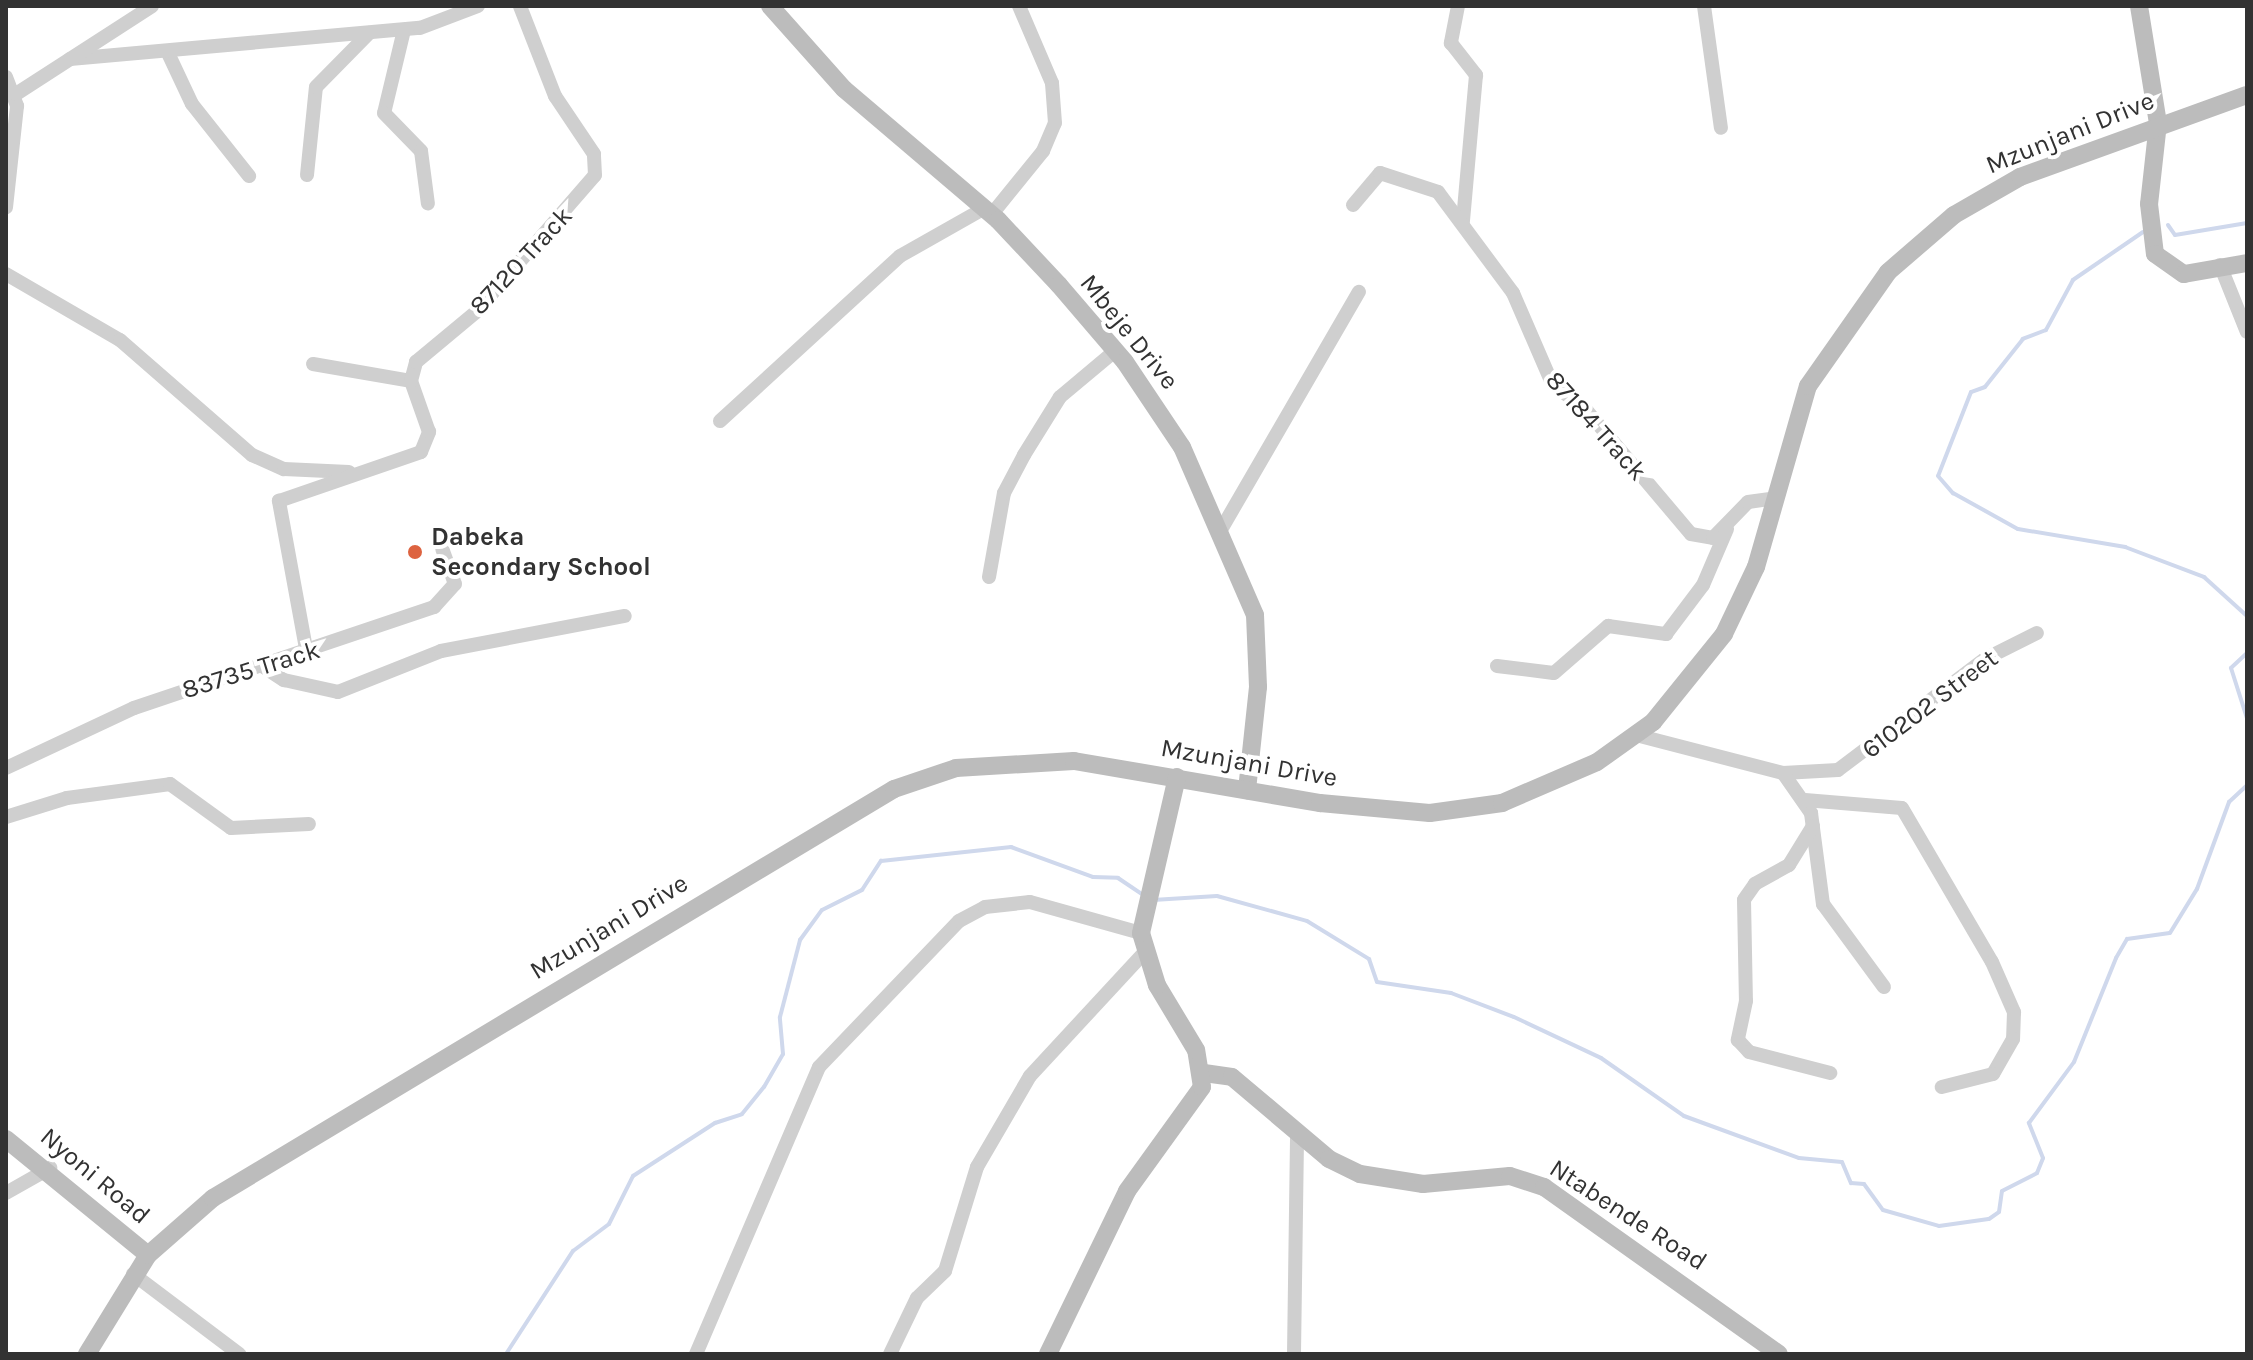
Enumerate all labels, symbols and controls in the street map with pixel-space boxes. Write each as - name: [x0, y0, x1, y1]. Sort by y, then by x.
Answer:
- street label: Mzunjani Drive: [1981, 85, 2159, 181]
- street label: 87120 Track: [463, 201, 579, 321]
- street label: Mbeje Drive: [1073, 268, 1185, 396]
- street label: 87184 Track: [1539, 365, 1653, 487]
- place label: Dabeka Secondary School: [431, 521, 651, 582]
- marker: Dabeka Secondary School: [406, 543, 424, 561]
- street label: 83735 Track: [178, 634, 324, 706]
- street label: 610202 Street: [1856, 643, 2004, 765]
- street label: Mzunjani Drive: [1158, 732, 1340, 794]
- street label: Mzunjani Drive: [524, 868, 694, 986]
- street label: Nyoni Road: [34, 1121, 156, 1231]
- street label: Ntabende Road: [1544, 1153, 1712, 1277]

